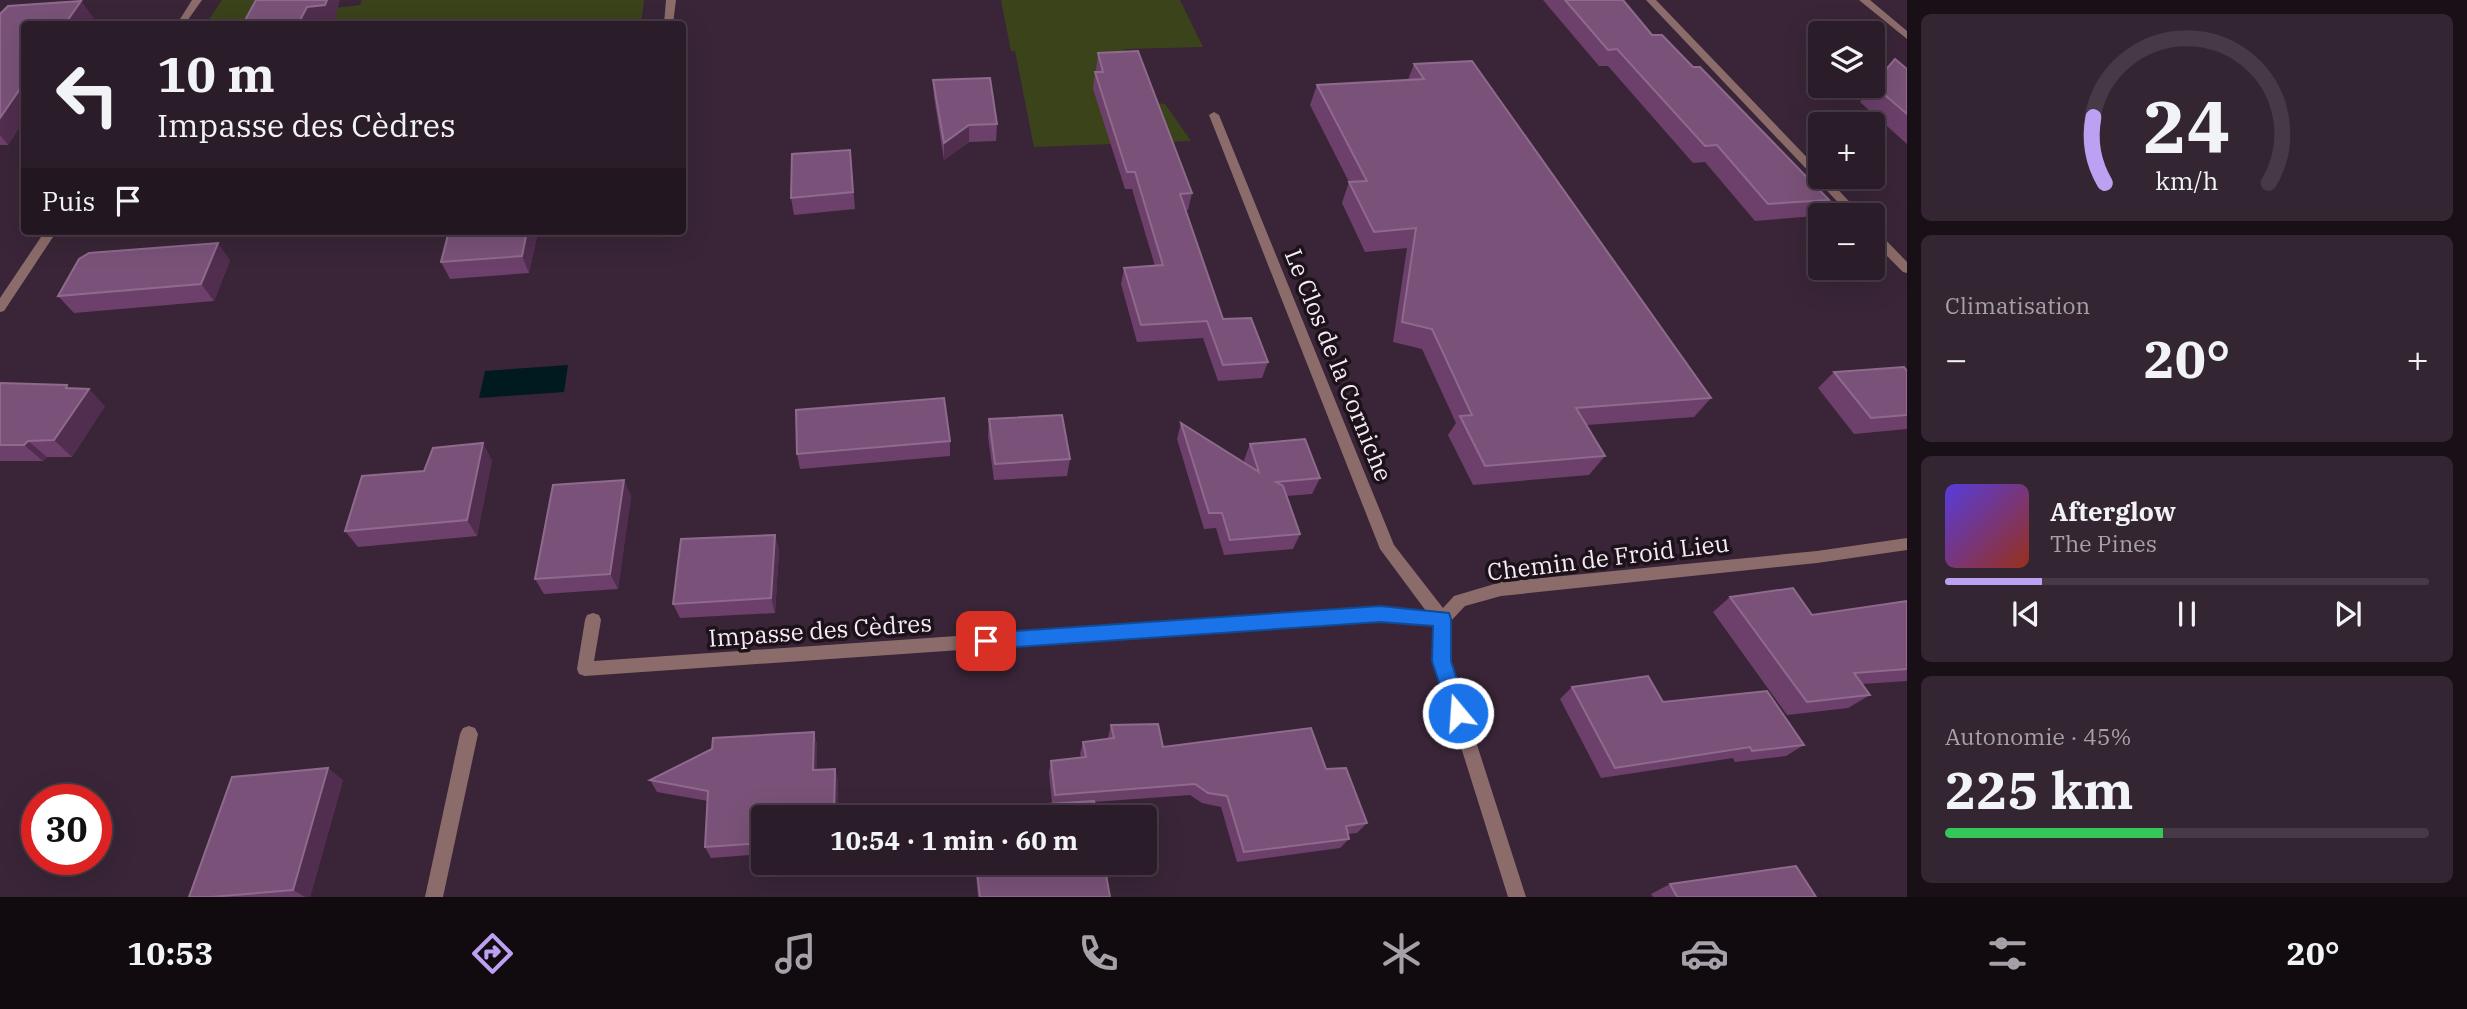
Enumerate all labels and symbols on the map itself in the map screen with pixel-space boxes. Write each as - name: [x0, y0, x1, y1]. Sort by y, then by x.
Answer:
- street label: Le Clos de la Corniche: [1278, 244, 1400, 486]
- street label: Chemin de Froid Lieu: [1485, 526, 1731, 588]
- street label: Impasse des Cèdres: [707, 606, 933, 654]
- pin: [956, 611, 1016, 671]
- position arrow: [1421, 676, 1495, 750]
- speed limit sign: 30: [21, 784, 112, 875]

